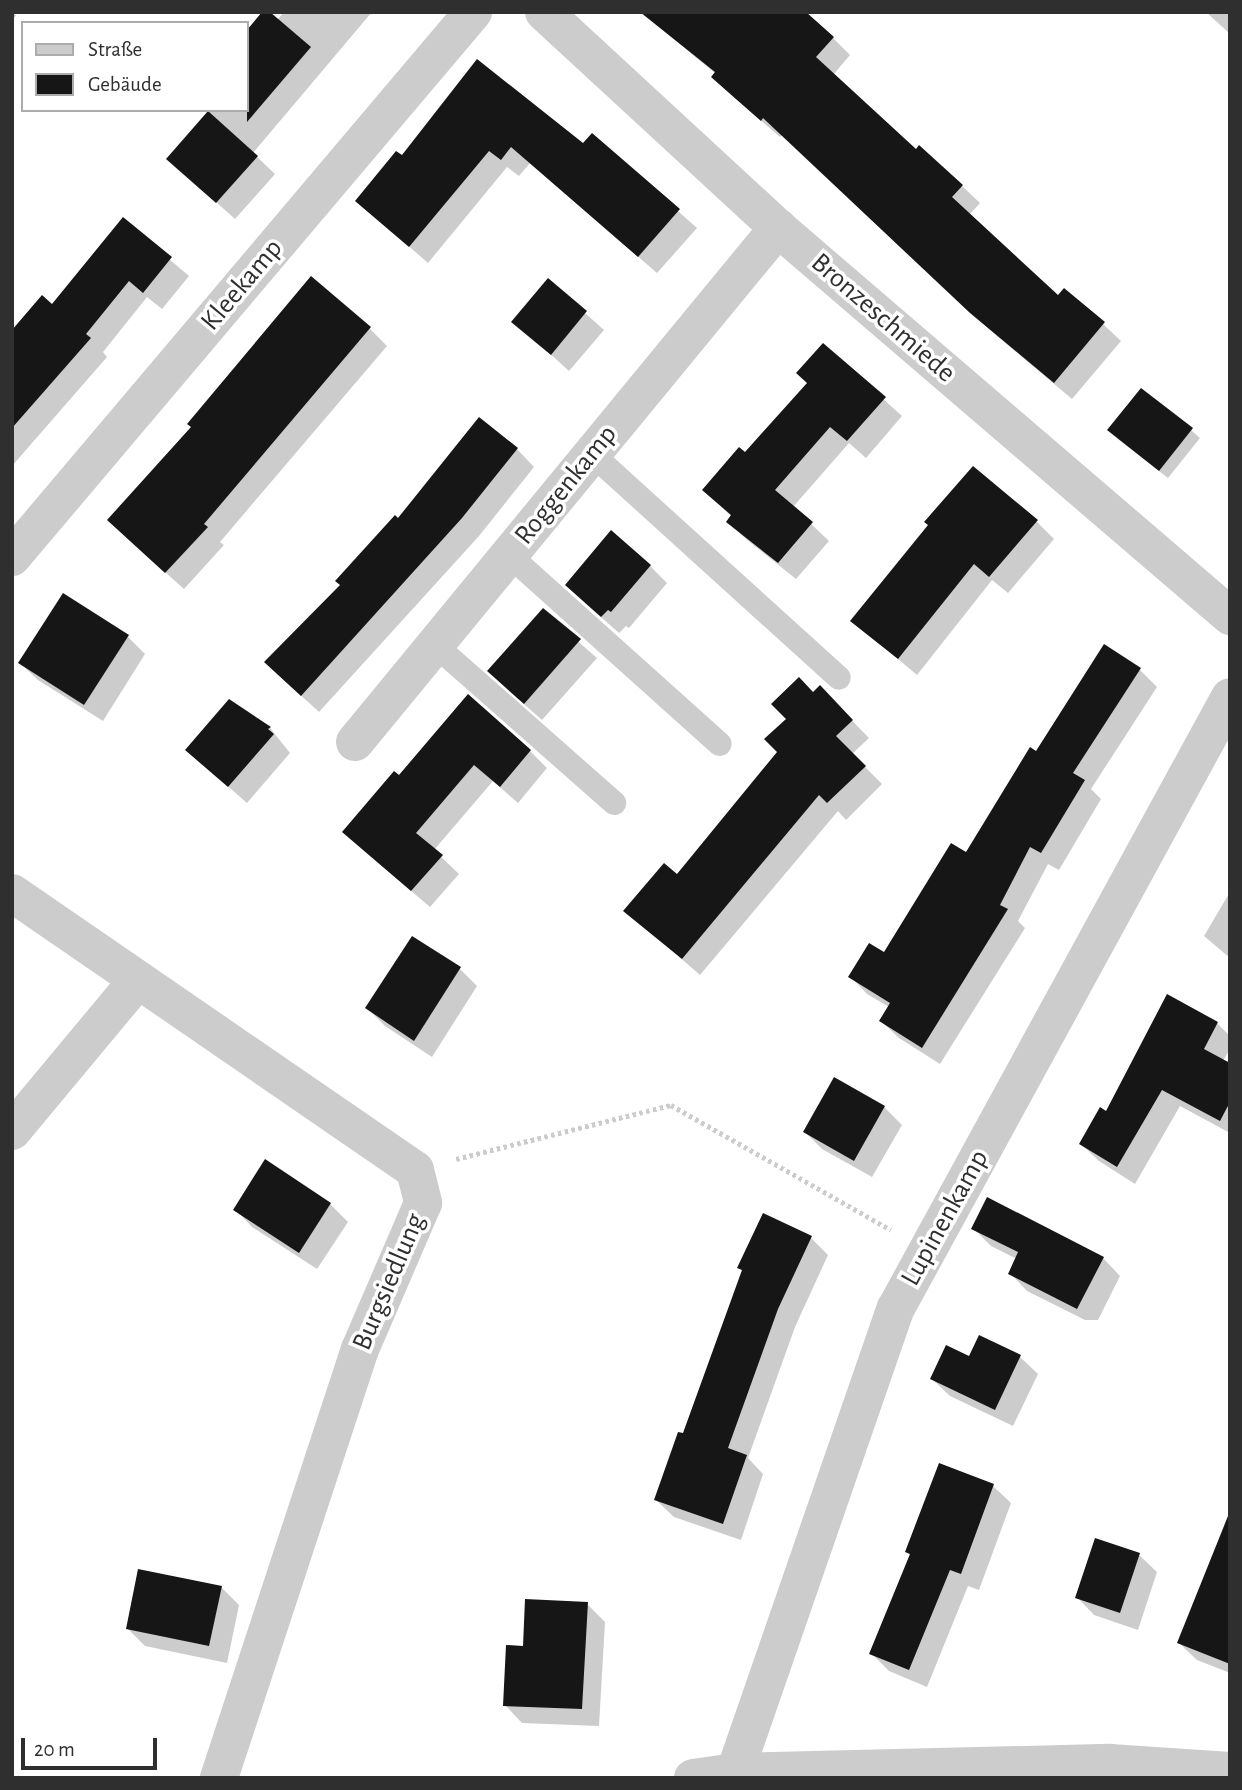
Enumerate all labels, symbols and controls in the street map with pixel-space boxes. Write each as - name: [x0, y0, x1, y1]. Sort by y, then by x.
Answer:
- legend: [21, 21, 248, 112]
- text: Straße: [88, 39, 142, 60]
- text: Gebäude: [88, 74, 162, 95]
- street label: Kleekamp: [194, 232, 290, 338]
- street label: Bronzeschmiede: [804, 246, 962, 390]
- street label: Roggenkamp: [507, 418, 625, 552]
- street label: Lupinenkamp: [894, 1144, 996, 1292]
- street label: Burgsiedlung: [345, 1209, 433, 1355]
- scale bar: [24, 1724, 161, 1768]
- text: 20 m: [34, 1739, 75, 1760]

